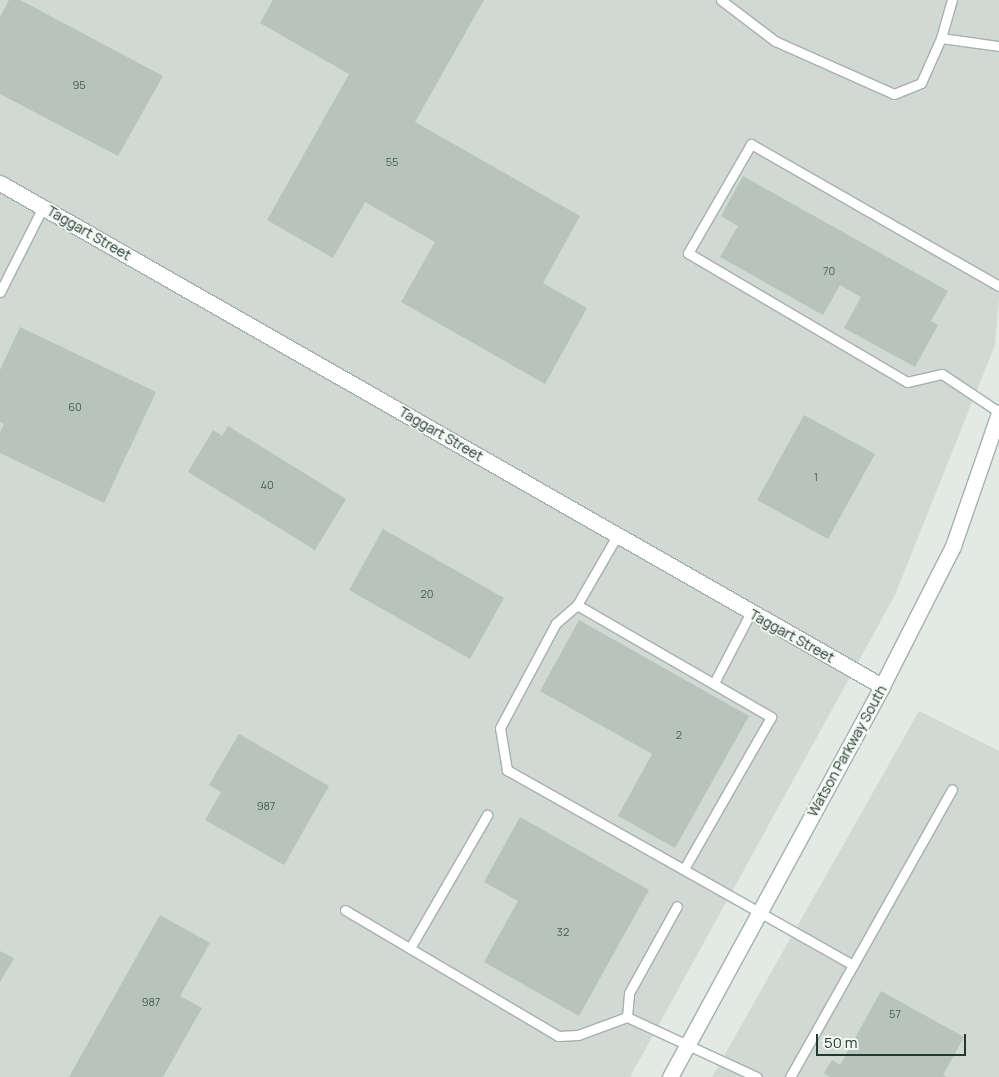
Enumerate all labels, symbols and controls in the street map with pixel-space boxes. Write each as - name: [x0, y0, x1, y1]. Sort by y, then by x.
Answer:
- house number: 95: [72, 78, 86, 92]
- house number: 55: [386, 155, 398, 169]
- street label: Taggart Street: [44, 202, 134, 264]
- house number: 70: [823, 264, 835, 278]
- house number: 60: [68, 400, 82, 414]
- street label: Taggart Street: [396, 403, 486, 465]
- house number: 1: [814, 470, 818, 484]
- house number: 40: [260, 478, 274, 492]
- house number: 20: [421, 587, 433, 601]
- street label: Taggart Street: [747, 606, 837, 666]
- street label: Watson Parkway South: [804, 682, 890, 820]
- house number: 2: [676, 728, 682, 742]
- house number: 987: [257, 799, 275, 813]
- house number: 32: [557, 925, 569, 939]
- house number: 987: [142, 995, 160, 1009]
- house number: 57: [889, 1007, 901, 1021]
- scale bar: [819, 1024, 969, 1056]
- text: 50 m: [824, 1032, 858, 1053]

